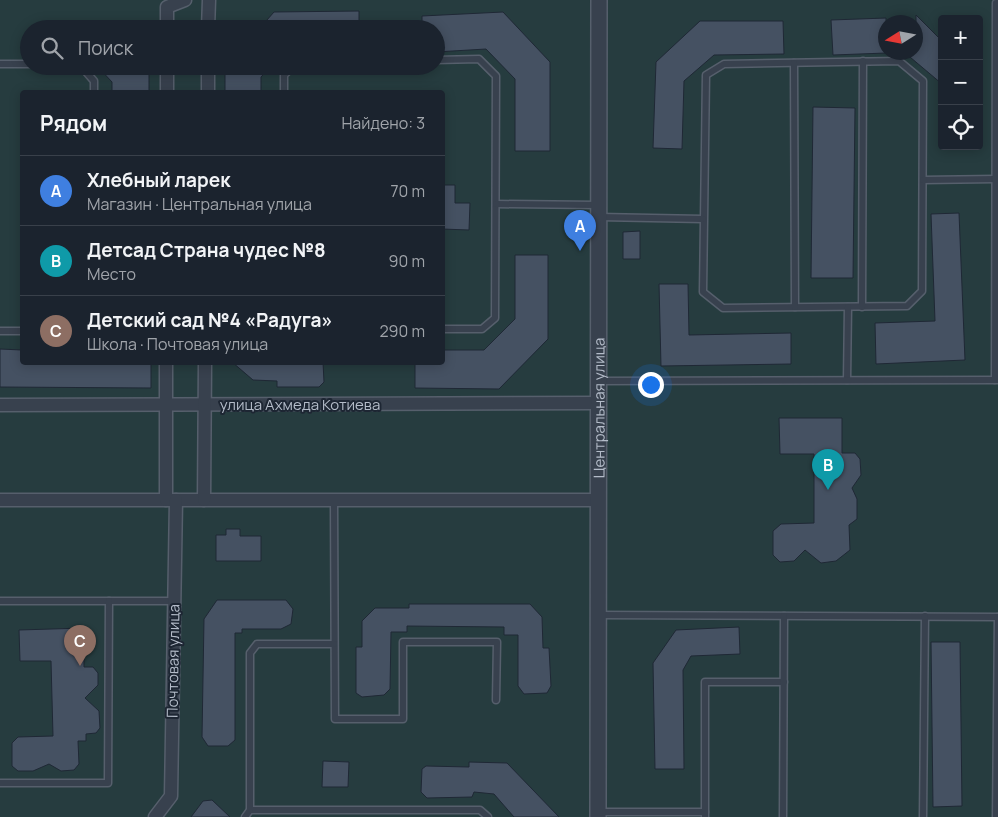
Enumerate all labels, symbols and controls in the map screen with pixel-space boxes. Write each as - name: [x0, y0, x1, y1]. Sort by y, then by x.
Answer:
- north arrow: [878, 15, 923, 60]
- map controls: [938, 15, 983, 150]
- button: +: [938, 15, 983, 60]
- search box: [20, 20, 445, 75]
- icon: search: [38, 34, 66, 62]
- text: Поиск: [78, 35, 133, 61]
- button: −: [938, 60, 983, 105]
- button: locate: [938, 105, 983, 150]
- text: Рядом: [40, 109, 107, 137]
- text: Найдено: 3: [341, 112, 425, 134]
- text: Хлебный ларек: [87, 167, 230, 193]
- text: A: [51, 180, 61, 202]
- text: 70 m: [390, 180, 425, 202]
- text: Магазин · Центральная улица: [87, 193, 312, 215]
- pin: A: [564, 210, 596, 251]
- text: Детсад Страна чудес №8: [87, 237, 326, 263]
- text: B: [51, 250, 61, 272]
- text: 90 m: [389, 250, 425, 272]
- text: Место: [87, 263, 136, 285]
- text: Детский сад №4 «Радуга»: [87, 307, 333, 333]
- text: C: [50, 320, 62, 342]
- text: 290 m: [379, 320, 425, 342]
- text: Школа · Почтовая улица: [87, 333, 268, 355]
- street label: Центральная улица: [588, 338, 609, 478]
- your location: [638, 372, 664, 398]
- street label: улица Ахмеда Котиева: [220, 394, 380, 415]
- pin: B: [812, 449, 844, 490]
- street label: Почтовая улица: [162, 604, 184, 718]
- pin: C: [64, 625, 96, 666]

